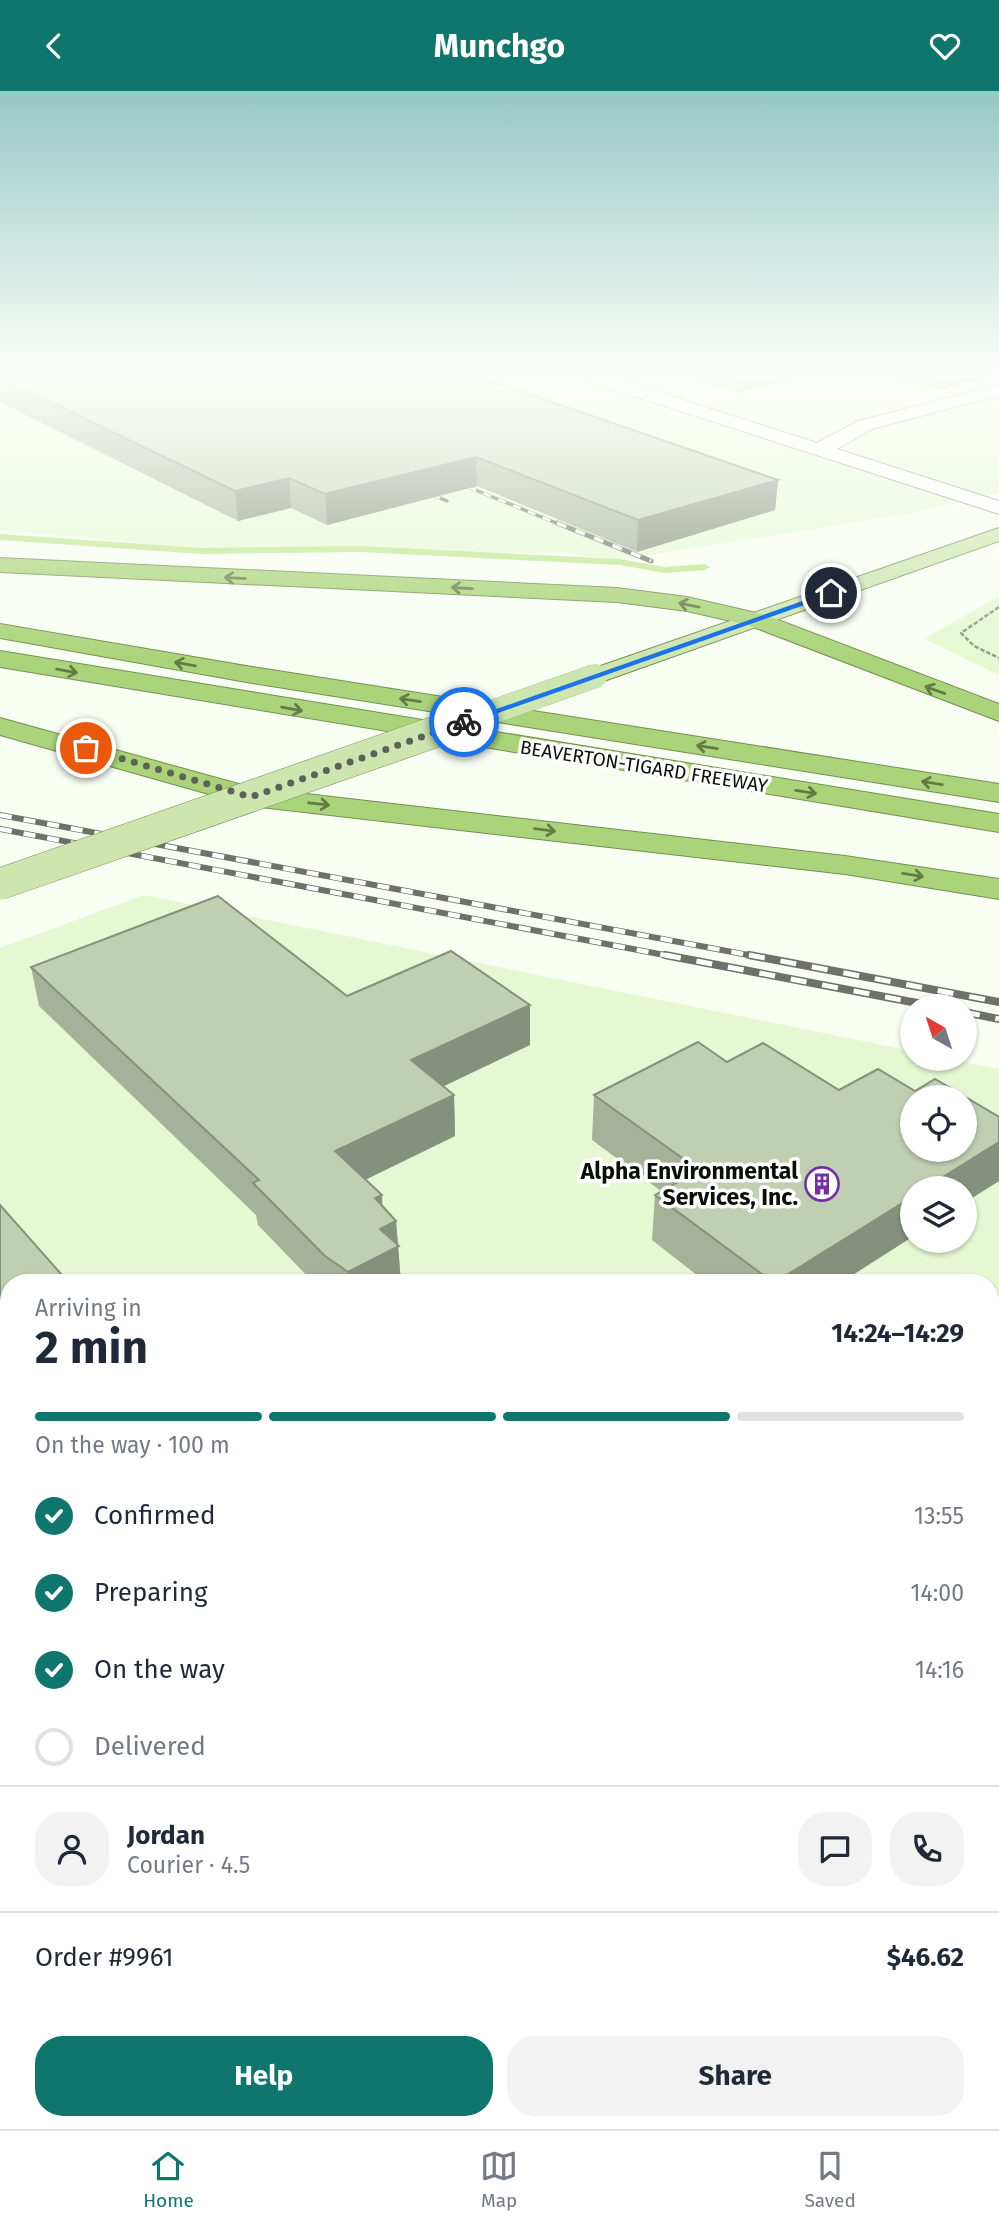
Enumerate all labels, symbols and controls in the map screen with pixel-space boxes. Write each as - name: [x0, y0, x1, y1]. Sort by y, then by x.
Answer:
- icon: back: [35, 27, 73, 65]
- text: Munchgo: [434, 27, 565, 65]
- icon: heart: [926, 27, 964, 65]
- pin: [801, 563, 861, 623]
- one-way arrow: [224, 571, 247, 584]
- icon: home: [812, 574, 850, 612]
- one-way arrow: [451, 581, 474, 594]
- one-way arrow: [678, 597, 701, 611]
- one-way arrow: [174, 656, 197, 670]
- one-way arrow: [55, 665, 78, 678]
- one-way arrow: [924, 683, 946, 695]
- courier: [429, 687, 499, 757]
- one-way arrow: [399, 693, 421, 706]
- one-way arrow: [280, 703, 303, 716]
- icon: bike: [445, 703, 483, 741]
- pin: [56, 718, 116, 778]
- icon: bag: [67, 729, 105, 767]
- street label: BEAVERTON-TIGARD FREEWAY: [518, 736, 770, 798]
- one-way arrow: [696, 740, 719, 753]
- one-way arrow: [921, 776, 943, 789]
- one-way arrow: [795, 786, 817, 799]
- one-way arrow: [307, 798, 330, 811]
- one-way arrow: [533, 824, 556, 837]
- one-way arrow: [901, 869, 923, 882]
- north arrow: [900, 994, 976, 1071]
- map controls: [900, 994, 977, 1253]
- button: locate: [900, 1085, 977, 1162]
- place label: Alpha Environmental Services, Inc.: [580, 1157, 798, 1211]
- building icon: Alpha Environmental Services, Inc.: [803, 1165, 841, 1203]
- button: layers: [900, 1176, 977, 1253]
- text: Arriving in: [35, 1294, 142, 1322]
- text: 14:24–14:29: [831, 1318, 964, 1349]
- text: 2 min: [35, 1320, 148, 1375]
- text: On the way · 100 m: [35, 1431, 230, 1459]
- icon: check: [35, 1497, 73, 1535]
- text: Confirmed: [94, 1500, 215, 1531]
- text: 13:55: [914, 1502, 964, 1530]
- icon: check: [35, 1574, 73, 1612]
- text: Preparing: [94, 1577, 207, 1608]
- text: 14:00: [911, 1579, 964, 1607]
- icon: check: [35, 1651, 73, 1689]
- text: On the way: [94, 1654, 225, 1685]
- text: 14:16: [915, 1656, 964, 1684]
- text: Delivered: [94, 1731, 206, 1762]
- button: person: [35, 1812, 109, 1886]
- button: chat: [798, 1812, 872, 1886]
- button: phone: [890, 1812, 964, 1886]
- text: Jordan: [127, 1820, 205, 1851]
- text: Courier · 4.5: [127, 1851, 250, 1879]
- text: Order #9961: [35, 1942, 174, 1973]
- text: $46.62: [887, 1942, 964, 1973]
- button: Help: [35, 2036, 493, 2116]
- button: Share: [507, 2036, 964, 2116]
- tab: Home: [143, 2147, 194, 2212]
- tab: Map: [480, 2147, 518, 2212]
- tab: Saved: [804, 2147, 856, 2212]

